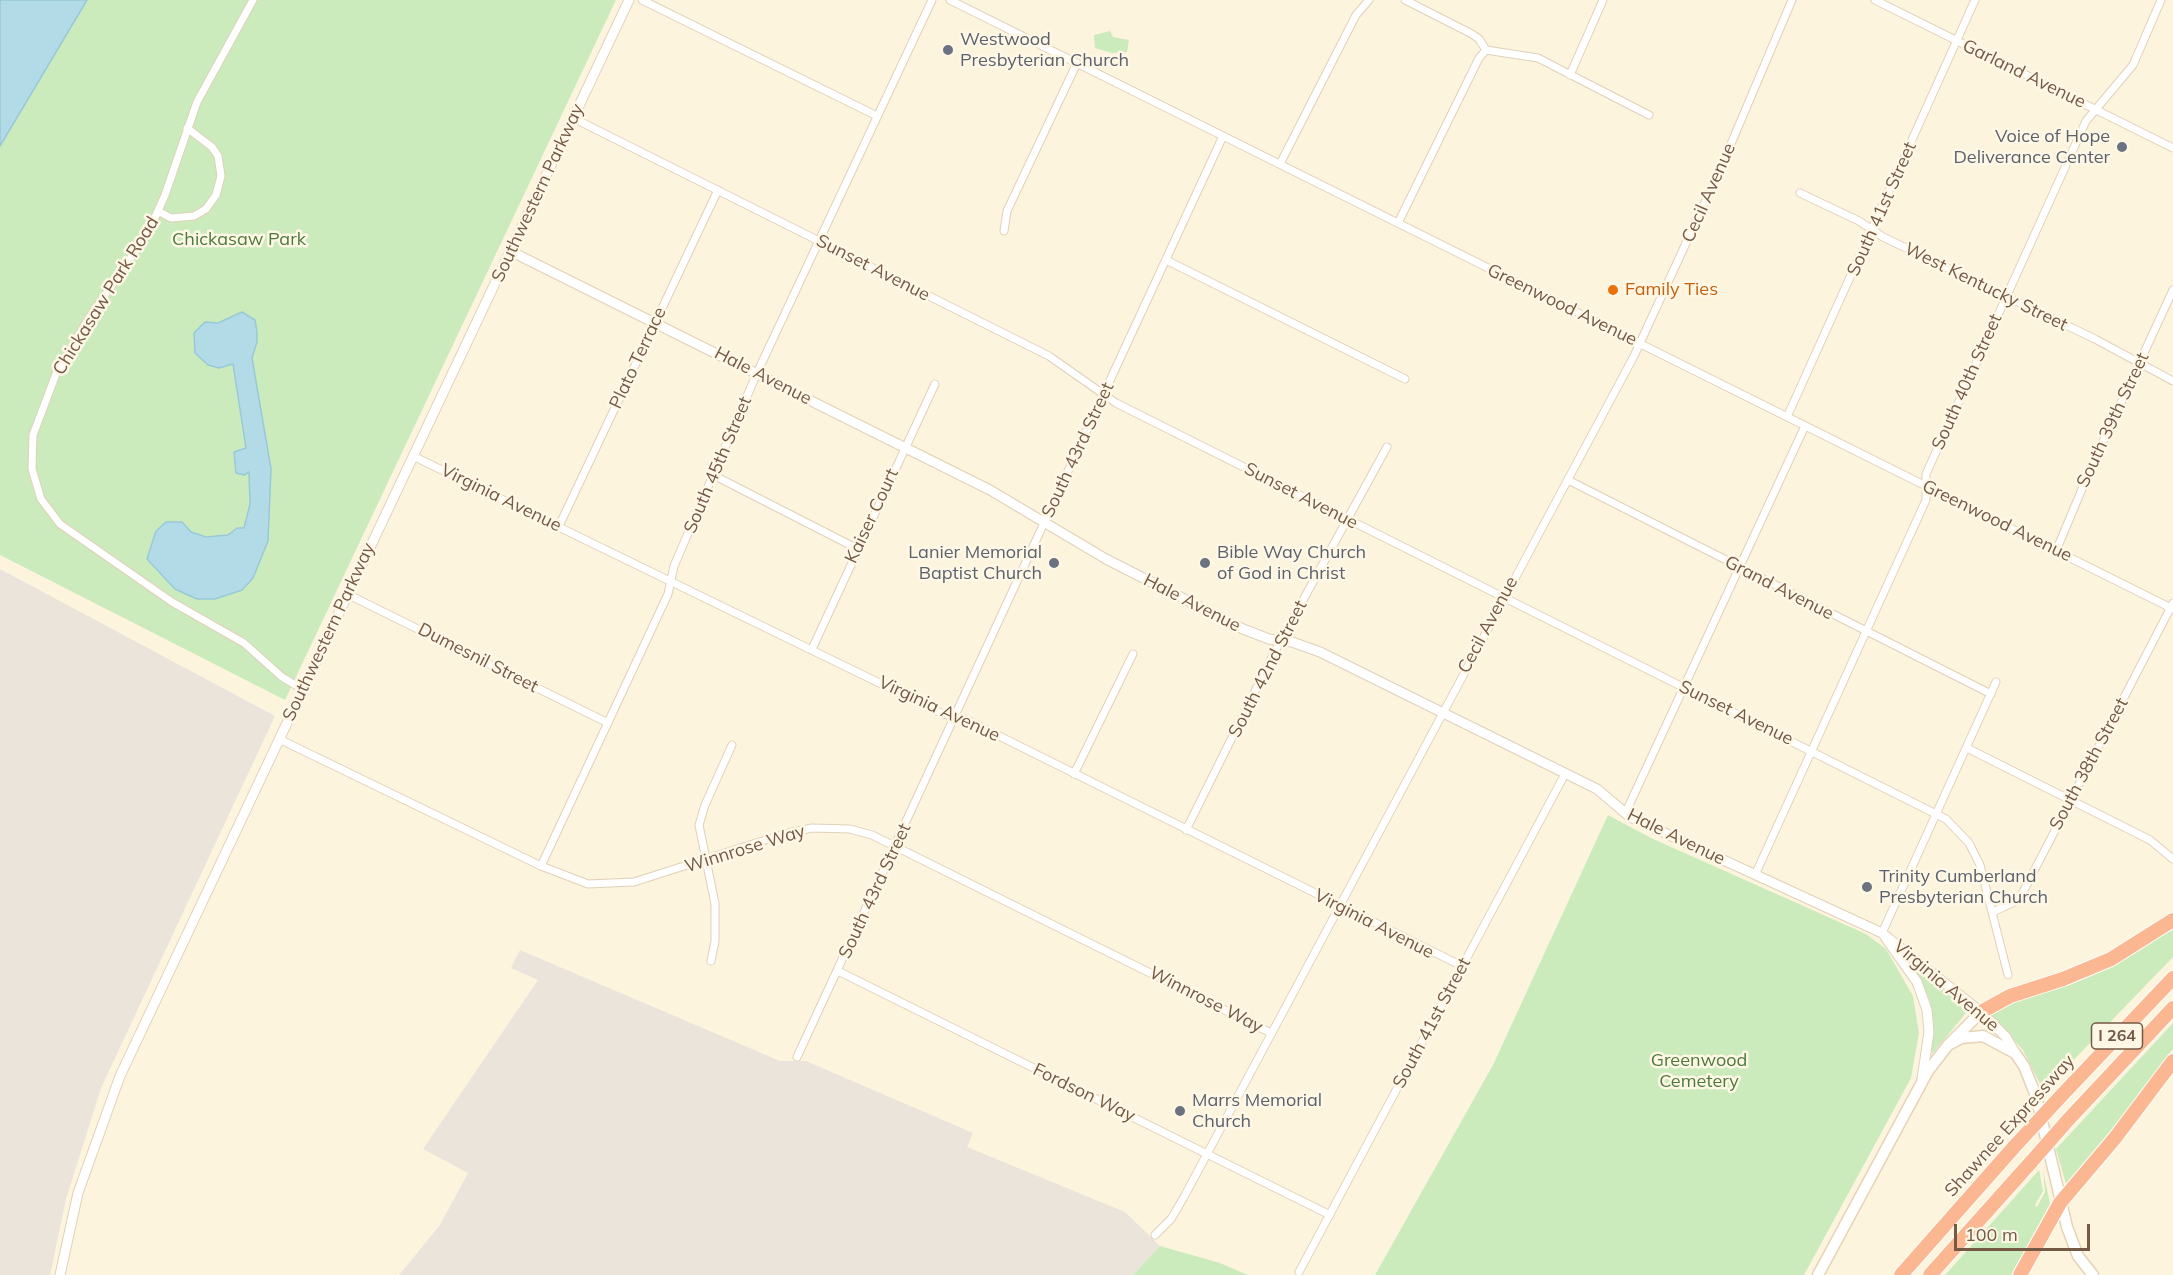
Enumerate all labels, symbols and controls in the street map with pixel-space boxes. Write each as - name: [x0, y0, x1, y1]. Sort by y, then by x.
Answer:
- place label: Westwood Presbyterian Church: [960, 29, 1129, 72]
- street label: Garland Avenue: [1959, 35, 2089, 113]
- marker: Westwood Presbyterian Church: [941, 43, 955, 57]
- street label: Southwestern Parkway: [487, 101, 589, 285]
- place label: Voice of Hope Deliverance Center: [1953, 126, 2110, 168]
- street label: South 41st Street: [1843, 139, 1921, 279]
- street label: Cecil Avenue: [1678, 140, 1740, 246]
- marker: Voice of Hope Deliverance Center: [2115, 140, 2129, 154]
- street label: Chickasaw Park Road: [48, 213, 164, 379]
- park label: Chickasaw Park: [172, 229, 306, 251]
- street label: Sunset Avenue: [813, 230, 933, 306]
- street label: West Kentucky Street: [1901, 238, 2071, 336]
- street label: Greenwood Avenue: [1484, 259, 1640, 351]
- place label: Family Ties: [1625, 279, 1718, 301]
- marker: Family Ties: [1606, 283, 1620, 297]
- street label: Plato Terrace: [605, 304, 671, 412]
- street label: South 40th Street: [1927, 311, 2007, 453]
- street label: Hale Avenue: [711, 342, 815, 410]
- street label: South 39th Street: [2072, 349, 2154, 491]
- street label: South 43rd Street: [1037, 379, 1119, 521]
- street label: South 45th Street: [679, 393, 757, 537]
- street label: Sunset Avenue: [1241, 458, 1361, 534]
- street label: Virginia Avenue: [437, 459, 565, 537]
- street label: Kaiser Court: [841, 465, 903, 567]
- street label: Greenwood Avenue: [1919, 475, 2075, 567]
- street label: Southwestern Parkway: [278, 540, 380, 724]
- place label: Lanier Memorial Baptist Church: [908, 542, 1042, 584]
- place label: Bible Way Church of God in Christ: [1217, 542, 1366, 584]
- street label: Grand Avenue: [1721, 551, 1837, 625]
- marker: Lanier Memorial Baptist Church: [1047, 556, 1061, 570]
- marker: Bible Way Church of God in Christ: [1198, 556, 1212, 570]
- street label: Hale Avenue: [1140, 569, 1244, 637]
- street label: Cecil Avenue: [1454, 573, 1522, 677]
- street label: South 42nd Street: [1224, 597, 1312, 741]
- street label: Dumesnil Street: [414, 618, 542, 698]
- street label: Virginia Avenue: [875, 671, 1003, 747]
- street label: Sunset Avenue: [1675, 676, 1797, 750]
- street label: South 38th Street: [2045, 694, 2133, 834]
- street label: Hale Avenue: [1624, 804, 1728, 870]
- street label: Winnrose Way: [682, 820, 808, 878]
- street label: South 43rd Street: [834, 820, 916, 962]
- place label: Trinity Cumberland Presbyterian Church: [1879, 866, 2048, 908]
- marker: Trinity Cumberland Presbyterian Church: [1860, 880, 1874, 894]
- street label: Virginia Avenue: [1311, 885, 1437, 963]
- street label: Virginia Avenue: [1889, 935, 2003, 1037]
- street label: South 41st Street: [1389, 954, 1475, 1092]
- street label: Winnrose Way: [1146, 962, 1266, 1038]
- road number: I 264: [2092, 1023, 2142, 1049]
- park label: Greenwood Cemetery: [1651, 1050, 1747, 1092]
- street label: Shawnee Expressway: [1941, 1051, 2079, 1201]
- street label: Fordson Way: [1029, 1059, 1139, 1127]
- place label: Marrs Memorial Church: [1192, 1090, 1322, 1132]
- marker: Marrs Memorial Church: [1173, 1104, 1187, 1118]
- scale bar: [1957, 1212, 2094, 1250]
- text: 100 m: [1965, 1223, 2018, 1246]

